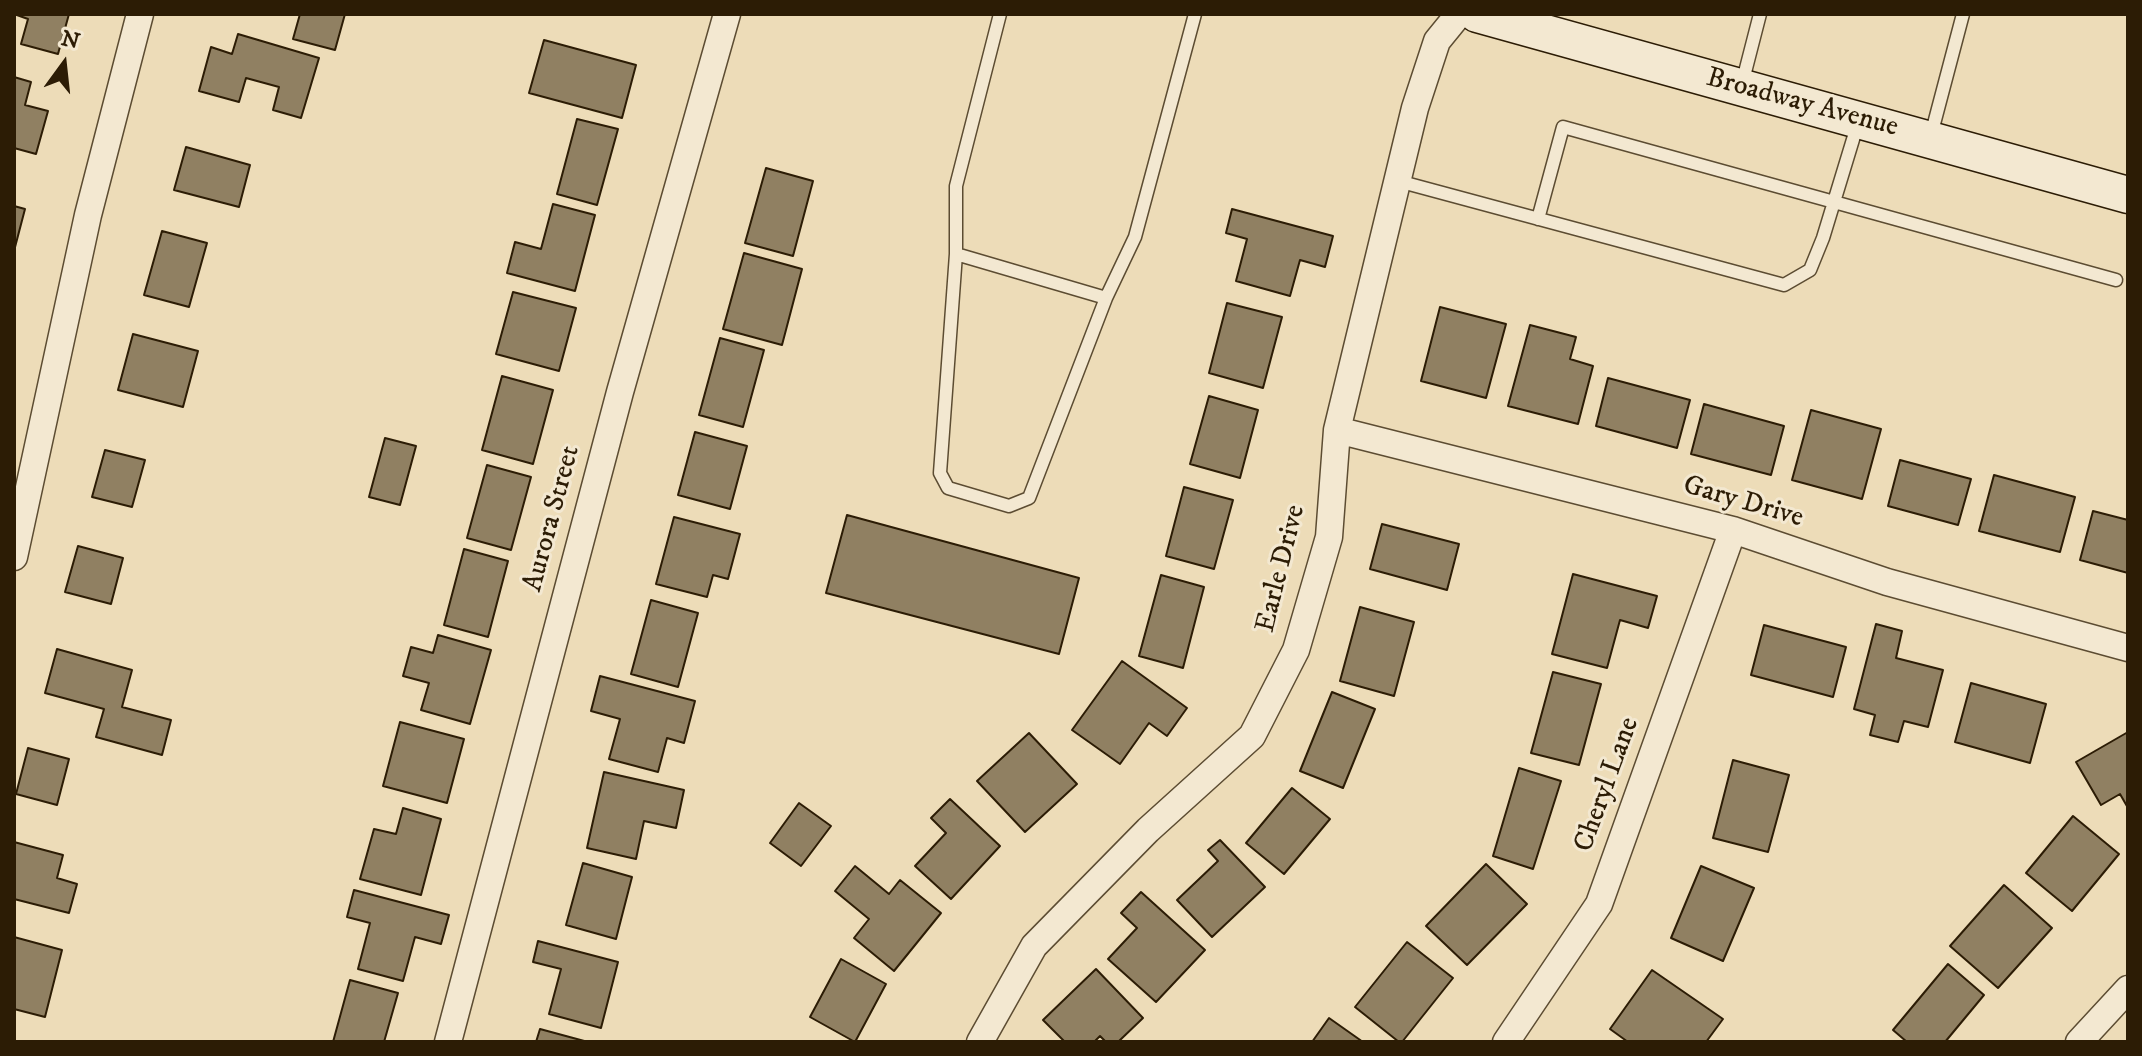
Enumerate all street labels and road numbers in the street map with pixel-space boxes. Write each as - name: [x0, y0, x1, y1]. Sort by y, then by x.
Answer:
- street label: Broadway Avenue: [1703, 62, 1901, 146]
- street label: Aurora Street: [517, 442, 589, 596]
- street label: Gary Drive: [1679, 470, 1807, 536]
- street label: Earle Drive: [1250, 502, 1314, 636]
- street label: Cheryl Lane: [1568, 713, 1648, 857]

